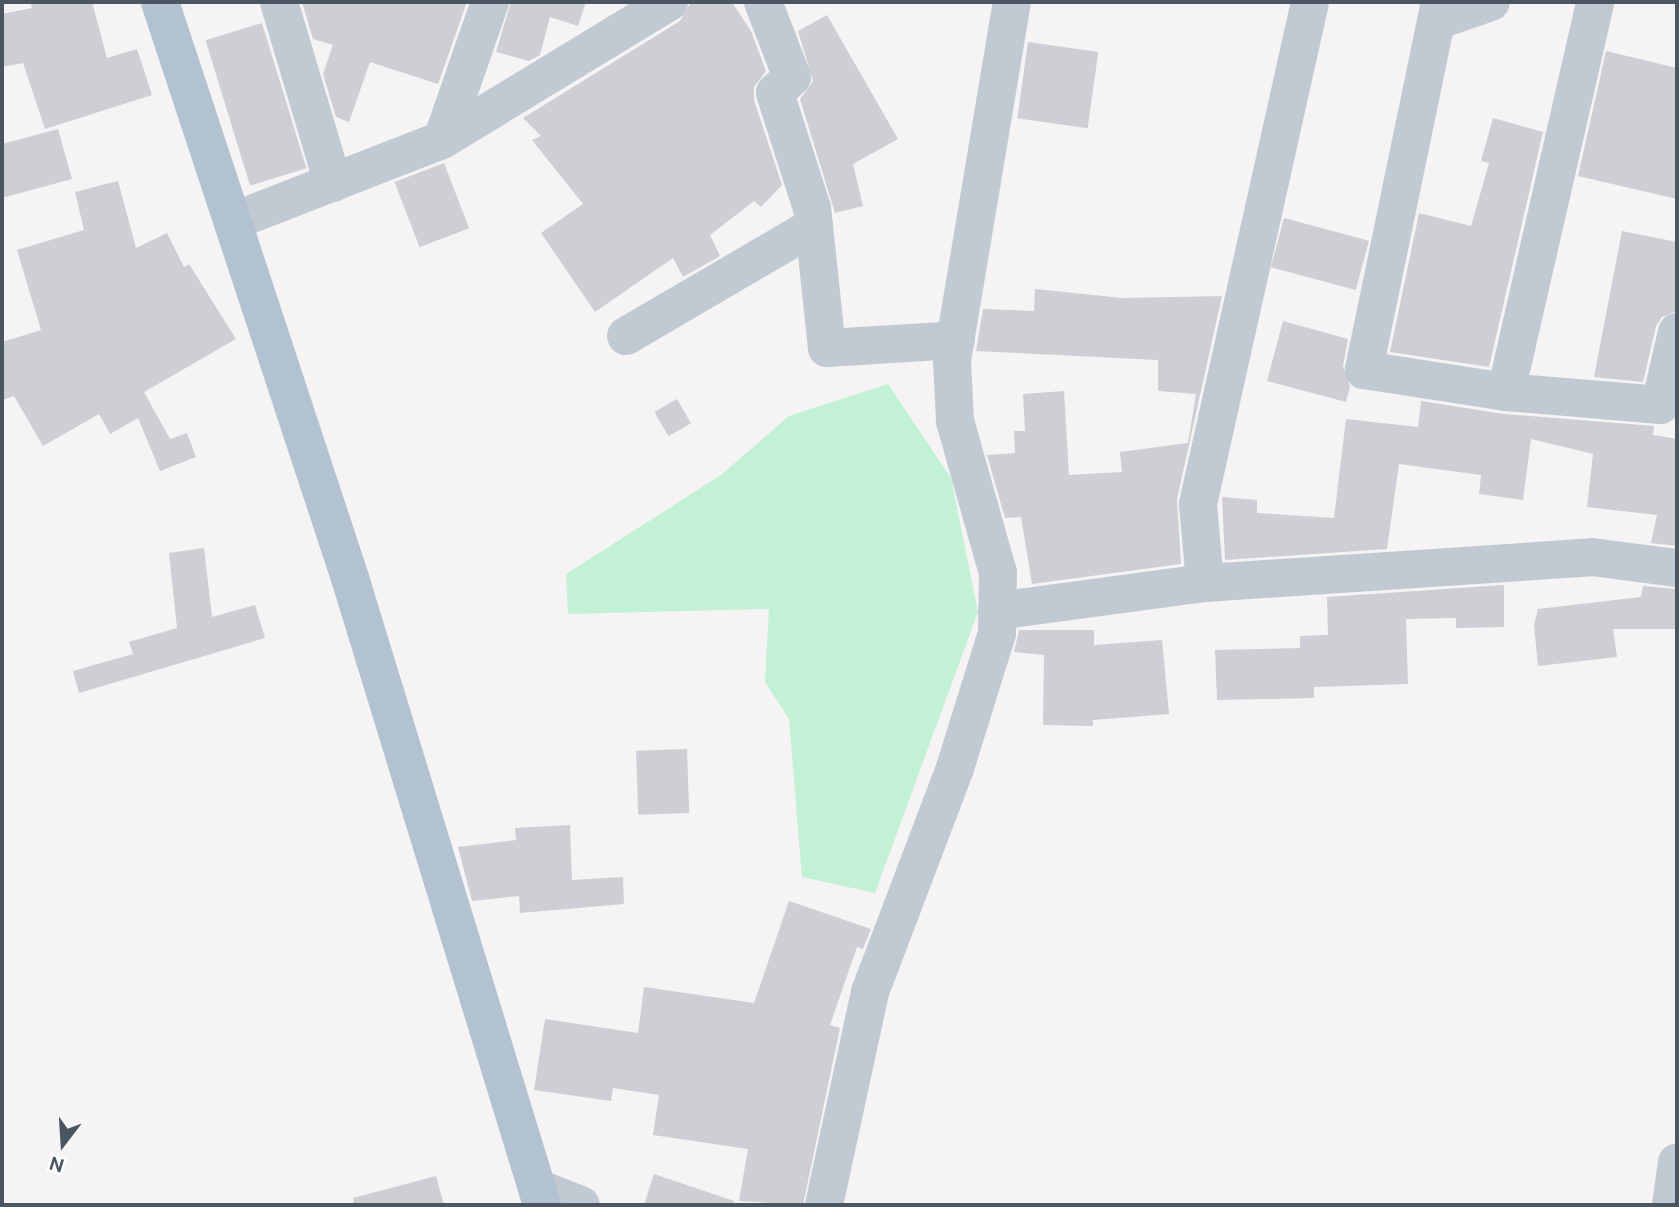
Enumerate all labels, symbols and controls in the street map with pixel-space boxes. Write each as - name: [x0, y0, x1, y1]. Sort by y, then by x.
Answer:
- north arrow: [28, 1109, 98, 1179]
- text: N: [46, 1151, 67, 1179]

